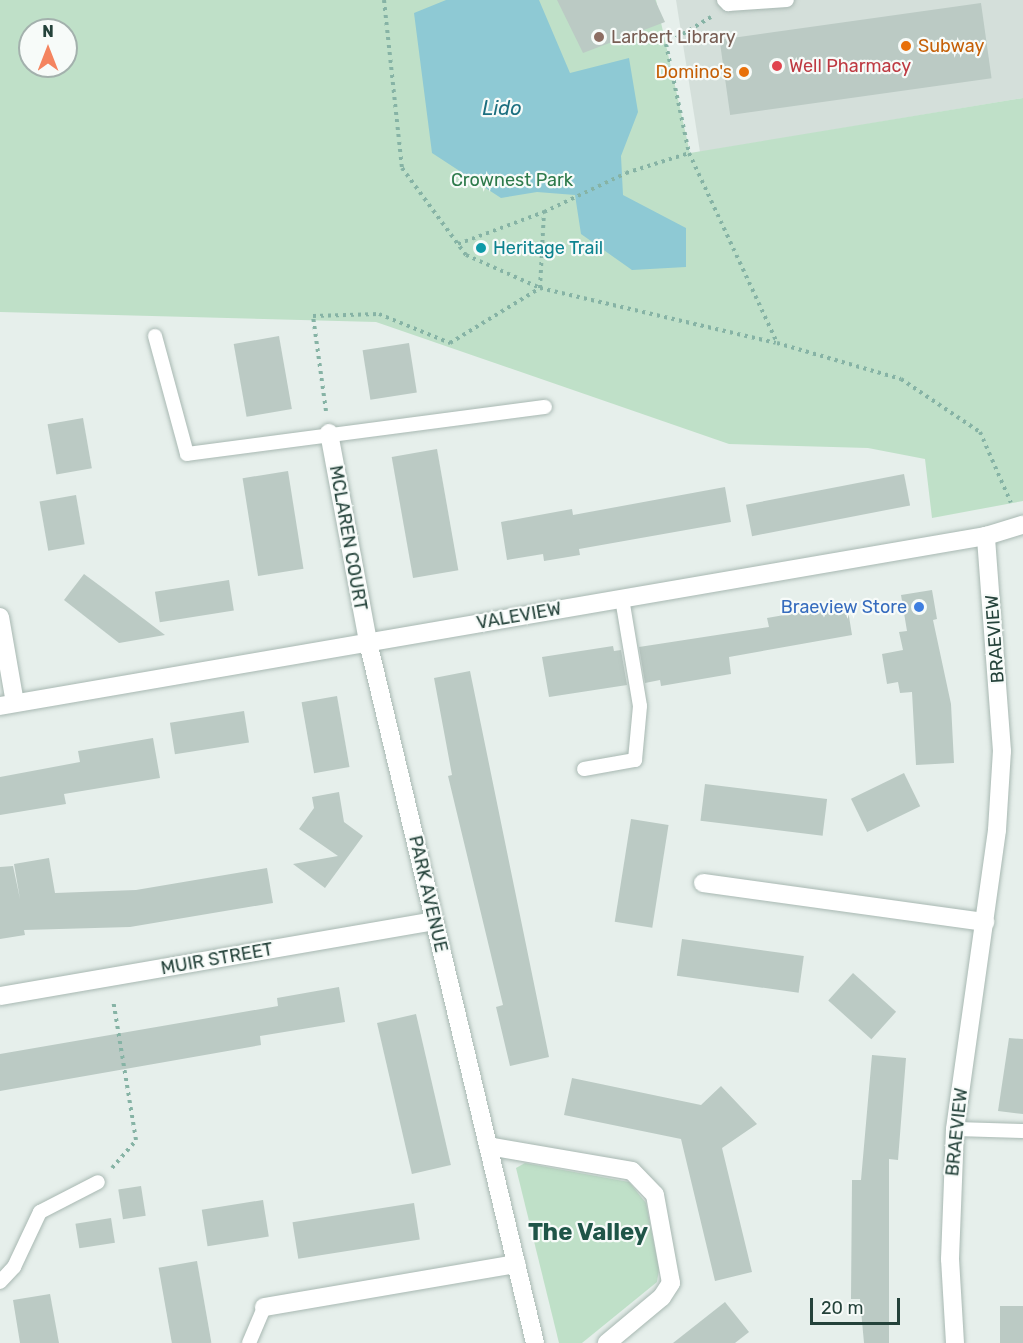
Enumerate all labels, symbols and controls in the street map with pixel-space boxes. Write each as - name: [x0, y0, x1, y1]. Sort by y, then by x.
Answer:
- north arrow: [18, 18, 78, 78]
- text: N: [42, 22, 54, 41]
- place label: Larbert Library: [611, 26, 736, 48]
- marker: Larbert Library: [592, 30, 606, 44]
- place label: Subway: [918, 35, 984, 57]
- marker: Subway: [899, 39, 913, 53]
- place label: Well Pharmacy: [789, 55, 911, 77]
- marker: Well Pharmacy: [770, 59, 784, 73]
- place label: Domino's: [655, 61, 732, 83]
- marker: Domino's: [737, 65, 751, 79]
- water label: Lido: [482, 96, 522, 120]
- park label: Crownest Park: [451, 169, 573, 191]
- place label: Heritage Trail: [493, 237, 604, 259]
- marker: Heritage Trail: [474, 241, 488, 255]
- street label: MCLAREN COURT: [325, 464, 371, 612]
- street label: BRAEVIEW: [981, 594, 1009, 684]
- place label: Braeview Store: [780, 596, 907, 618]
- street label: VALEVIEW: [475, 598, 563, 634]
- marker: Braeview Store: [912, 600, 926, 614]
- street label: PARK AVENUE: [404, 833, 452, 955]
- street label: MUIR STREET: [159, 939, 275, 979]
- street label: BRAEVIEW: [942, 1087, 972, 1177]
- district label: The Valley: [528, 1219, 648, 1247]
- scale bar: [813, 1286, 903, 1324]
- text: 20 m: [821, 1297, 863, 1319]

